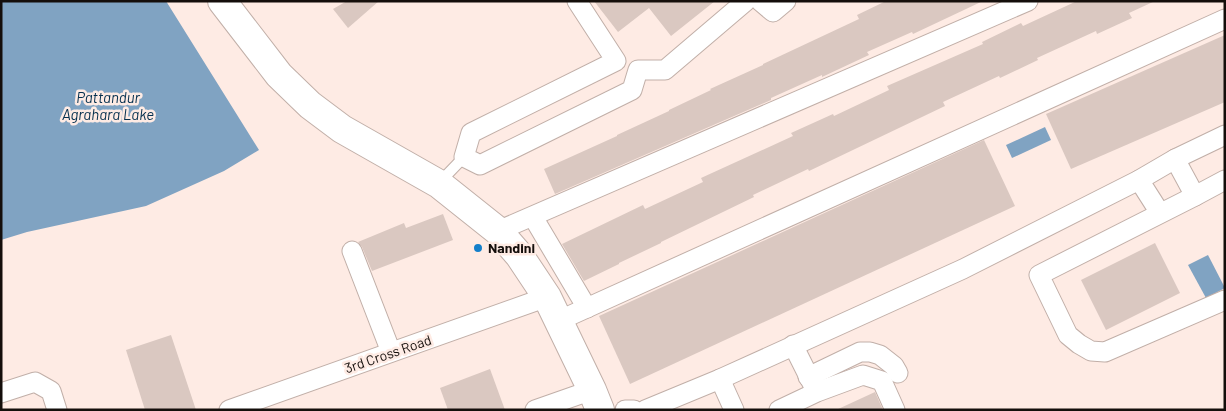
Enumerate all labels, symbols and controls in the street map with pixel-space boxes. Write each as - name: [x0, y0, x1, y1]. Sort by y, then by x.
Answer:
- water label: Pattandur Agrahara Lake: [62, 88, 154, 123]
- place label: Nandini: [488, 239, 535, 256]
- marker: Nandini: [472, 242, 484, 254]
- street label: 3rd Cross Road: [342, 331, 434, 376]

